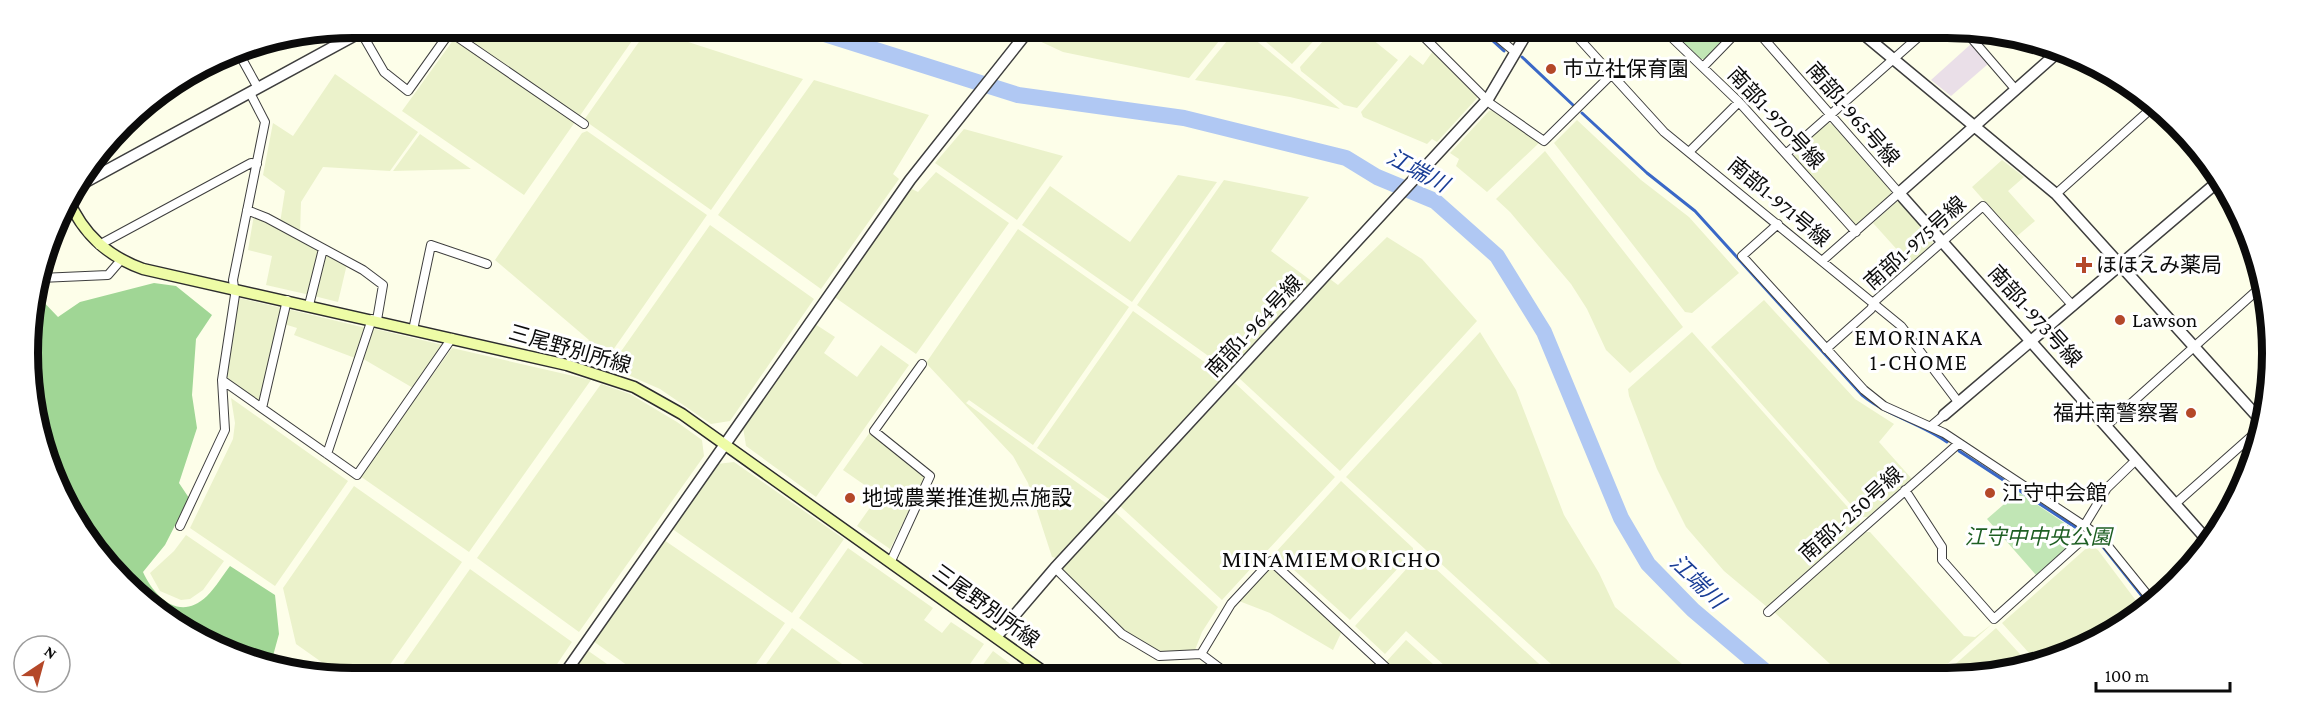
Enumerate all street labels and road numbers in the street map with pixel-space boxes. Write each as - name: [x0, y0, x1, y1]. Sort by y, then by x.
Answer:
- street label: 南部1-965号線: [1802, 57, 1904, 171]
- street label: 南部1-970号線: [1723, 62, 1829, 174]
- street label: 南部1-971号線: [1723, 153, 1835, 251]
- street label: 南部1-975号線: [1859, 191, 1971, 295]
- street label: 南部1-973号線: [1983, 260, 2087, 372]
- street label: 南部1-964号線: [1201, 270, 1307, 382]
- street label: 三尾野別所線: [506, 320, 634, 378]
- street label: 南部1-250号線: [1795, 462, 1907, 566]
- street label: 三尾野別所線: [928, 559, 1044, 653]

